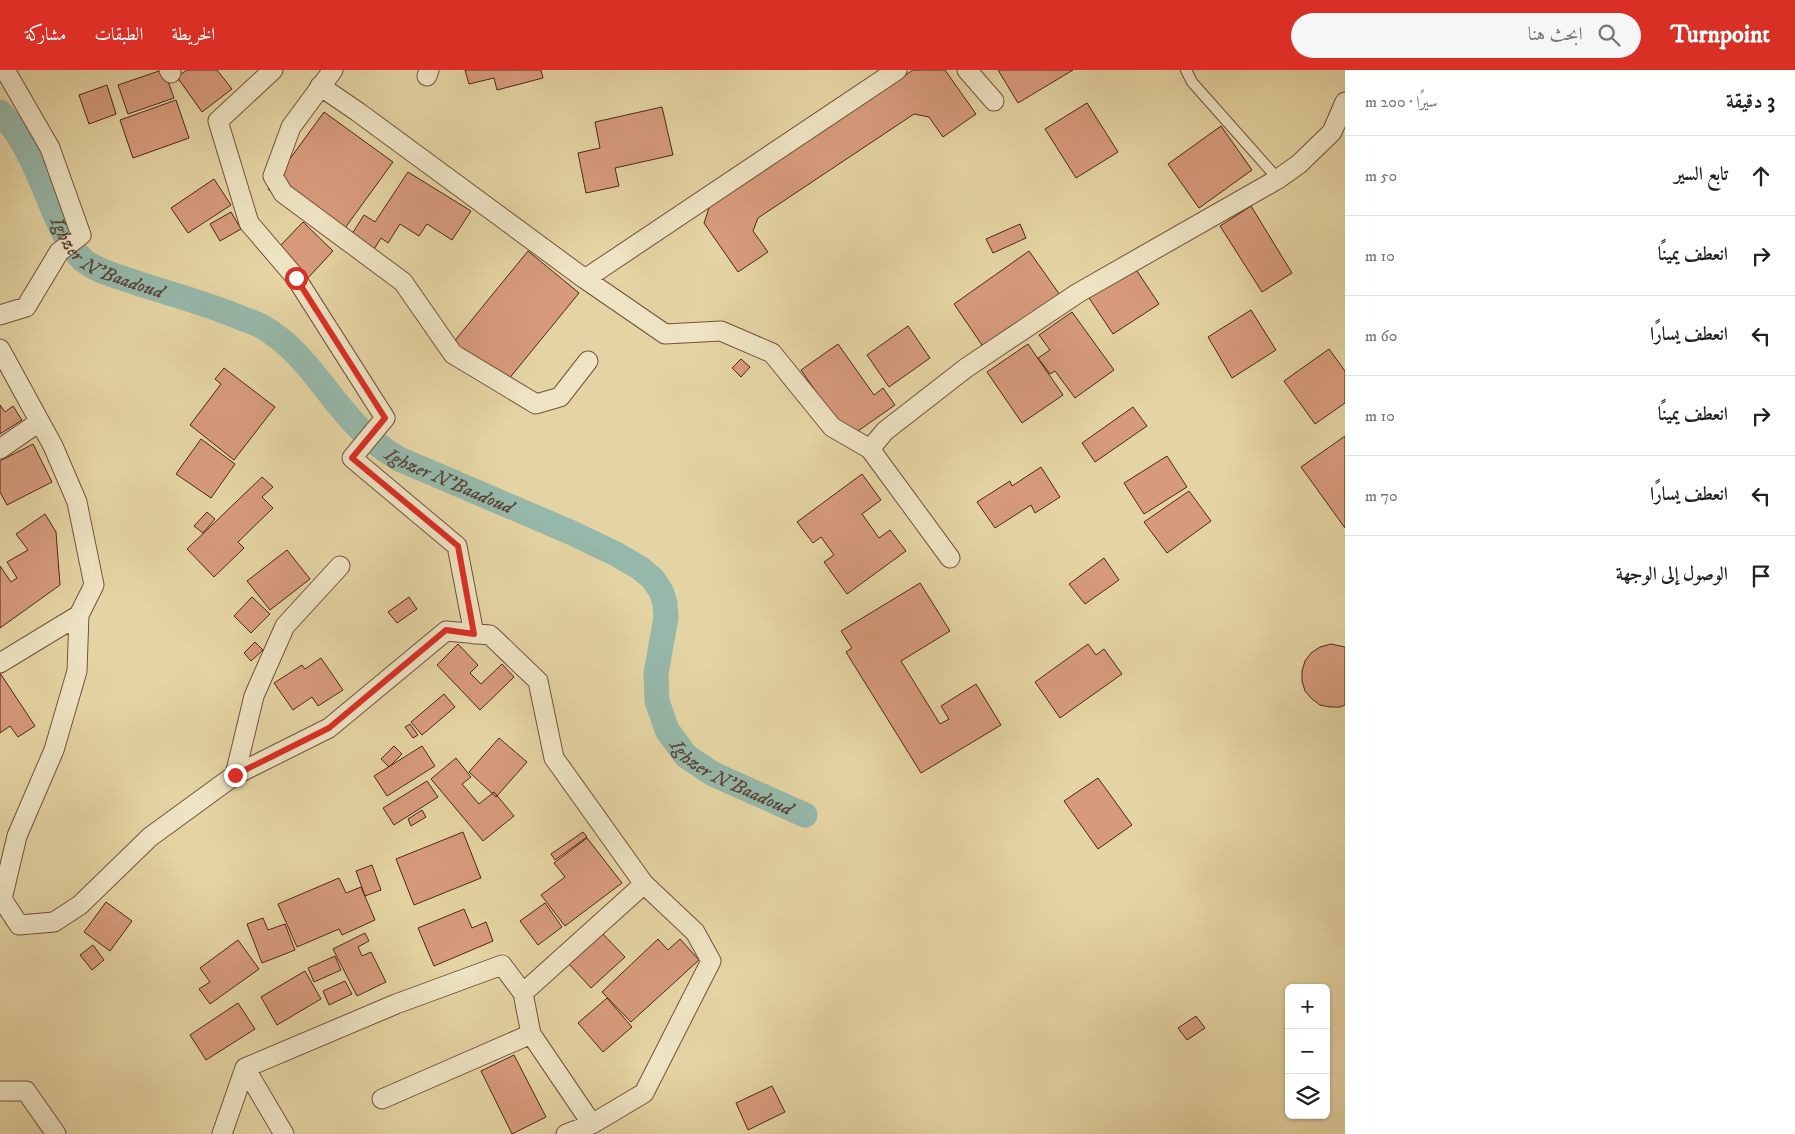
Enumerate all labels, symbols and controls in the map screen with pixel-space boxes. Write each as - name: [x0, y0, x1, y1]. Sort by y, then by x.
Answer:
- search box: [1291, 13, 1641, 58]
- text: Turnpoint: [1671, 20, 1770, 50]
- icon: search: [1595, 21, 1623, 49]
- text: ابحث هنا: [1528, 23, 1583, 46]
- text: مشاركة: [25, 24, 66, 46]
- text: الطبقات: [94, 24, 143, 46]
- text: الخريطة: [171, 24, 215, 46]
- text: 3 دقيقة: [1726, 89, 1775, 115]
- text: سيرًا · 200 m: [1365, 92, 1438, 112]
- icon: ahead: [1747, 162, 1775, 190]
- text: تابع السير: [1674, 163, 1728, 186]
- text: 50 m: [1365, 166, 1397, 186]
- water label: Ighzer N'Baadoud: [44, 212, 169, 305]
- icon: right: [1747, 242, 1775, 270]
- text: انعطف يمينًا: [1658, 243, 1728, 266]
- text: 10 m: [1365, 246, 1395, 266]
- route start: [285, 267, 308, 290]
- icon: left: [1747, 322, 1775, 350]
- text: انعطف يسارًا: [1650, 323, 1728, 346]
- text: 60 m: [1365, 326, 1397, 346]
- icon: right: [1747, 402, 1775, 430]
- text: انعطف يمينًا: [1658, 403, 1728, 426]
- text: 10 m: [1365, 406, 1395, 426]
- water label: Ighzer N'Baadoud: [379, 443, 519, 521]
- icon: left: [1747, 482, 1775, 510]
- text: انعطف يسارًا: [1650, 483, 1728, 506]
- text: 70 m: [1365, 486, 1398, 506]
- icon: arrive: [1747, 562, 1775, 590]
- text: الوصول إلى الوجهة: [1616, 563, 1728, 586]
- water label: Ighzer N'Baadoud: [664, 735, 799, 822]
- route end: [224, 764, 247, 787]
- map controls: [1285, 984, 1330, 1119]
- button: +: [1285, 984, 1330, 1029]
- button: −: [1285, 1029, 1330, 1074]
- button: layers: [1285, 1074, 1330, 1119]

